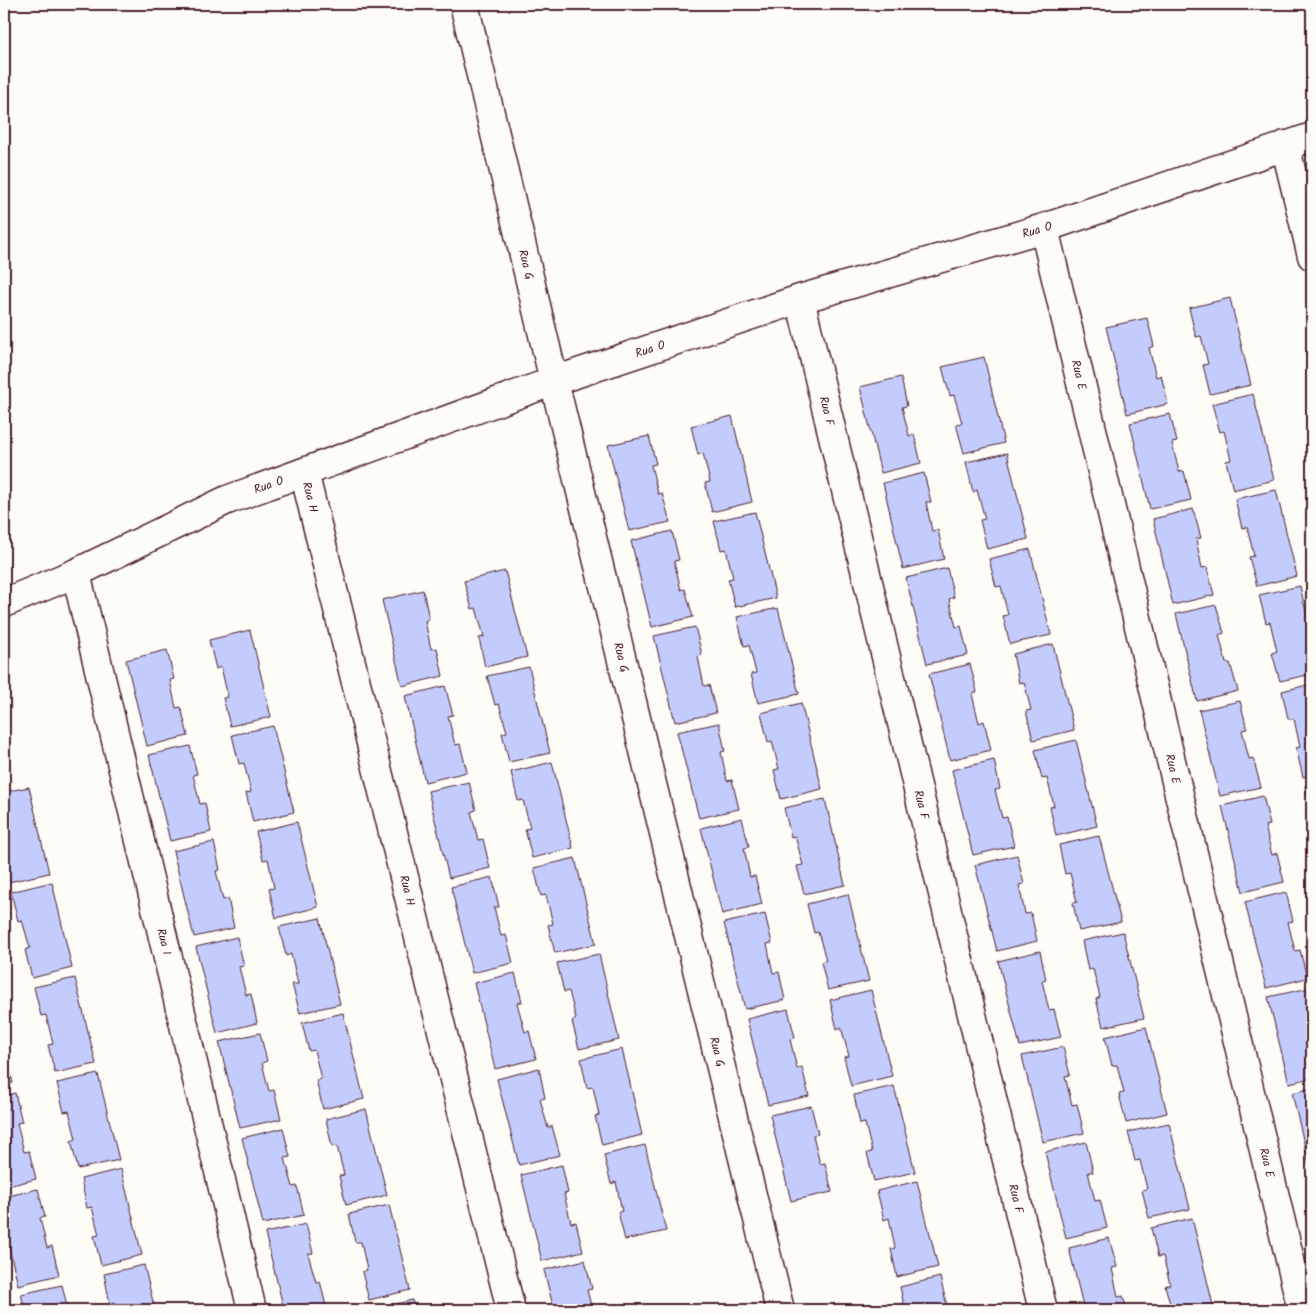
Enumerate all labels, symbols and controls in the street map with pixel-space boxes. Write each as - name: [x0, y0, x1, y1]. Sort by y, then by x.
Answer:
- street label: Rua O: [1020, 216, 1055, 243]
- street label: Rua G: [513, 248, 539, 282]
- street label: Rua O: [633, 335, 668, 363]
- street label: Rua E: [1066, 358, 1092, 393]
- street label: Rua F: [814, 394, 840, 429]
- street label: Rua O: [251, 470, 287, 499]
- street label: Rua H: [297, 480, 323, 515]
- street label: Rua G: [608, 640, 634, 674]
- street label: Rua E: [1160, 752, 1186, 787]
- street label: Rua F: [909, 788, 935, 823]
- street label: Rua H: [394, 873, 420, 908]
- street label: Rua I: [152, 926, 176, 957]
- street label: Rua G: [704, 1035, 730, 1069]
- street label: Rua E: [1254, 1146, 1280, 1181]
- street label: Rua F: [1003, 1182, 1029, 1217]

